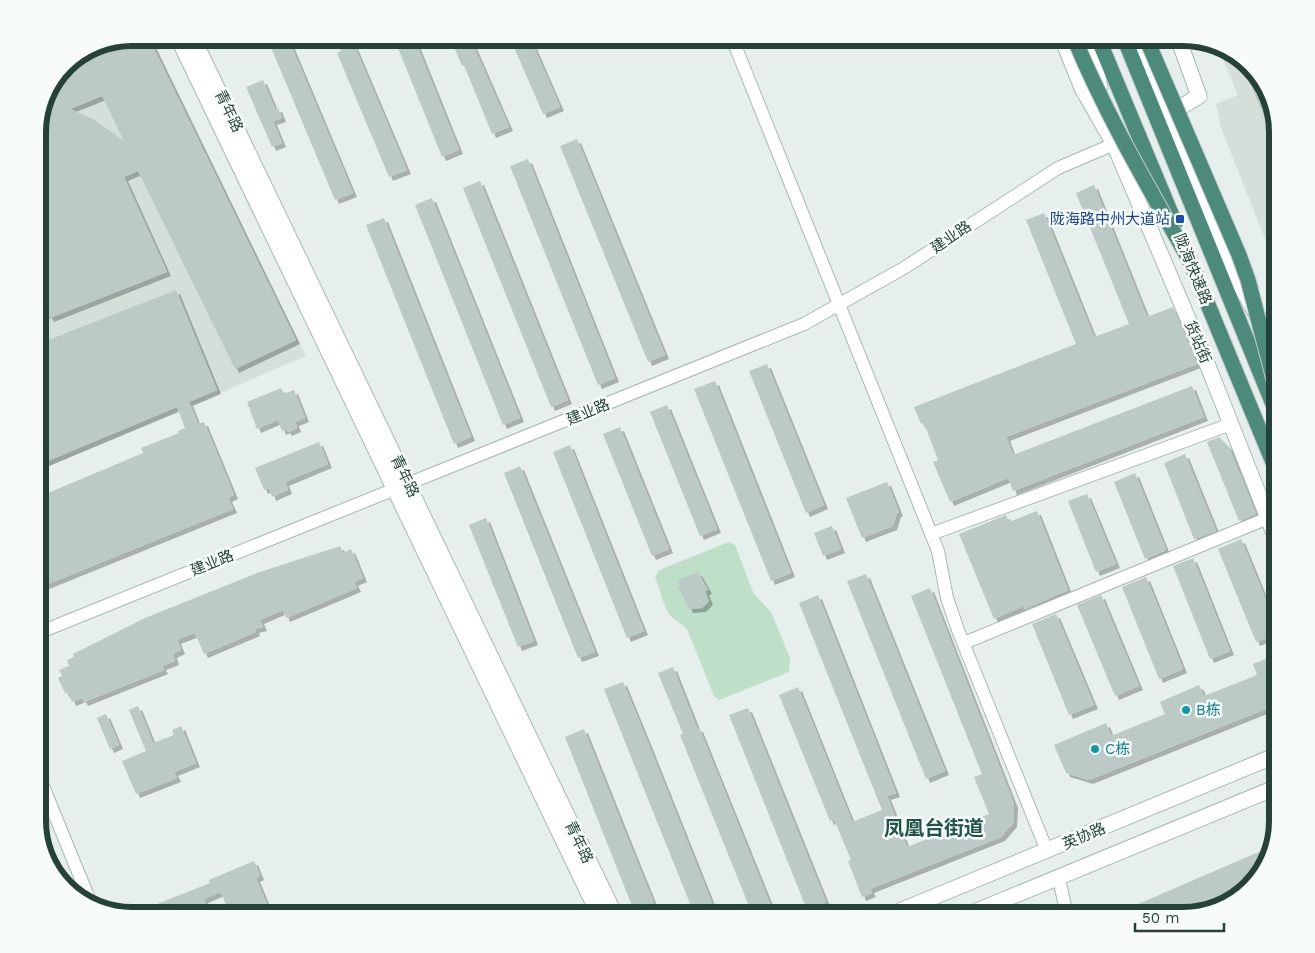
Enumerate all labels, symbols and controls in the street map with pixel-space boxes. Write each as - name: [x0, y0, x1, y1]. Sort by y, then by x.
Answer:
- street label: 青年路: [211, 87, 247, 135]
- place label: 陇海路中州大道站: [1050, 210, 1170, 228]
- marker: 陇海路中州大道站: [1174, 213, 1186, 225]
- street label: 建业路: [927, 217, 975, 257]
- street label: 陇海快速路: [1171, 231, 1215, 307]
- street label: 货站街: [1181, 318, 1215, 366]
- street label: 建业路: [564, 395, 612, 429]
- street label: 青年路: [387, 452, 423, 500]
- street label: 建业路: [188, 546, 236, 580]
- place label: B栋: [1196, 701, 1221, 719]
- marker: B栋: [1180, 704, 1192, 716]
- place label: C栋: [1105, 740, 1130, 758]
- marker: C栋: [1089, 743, 1101, 755]
- district label: 凤凰台街道: [884, 816, 984, 840]
- street label: 青年路: [561, 818, 597, 866]
- street label: 英协路: [1060, 819, 1108, 853]
- scale bar: [1135, 900, 1224, 932]
- text: 50 m: [1142, 909, 1179, 927]

